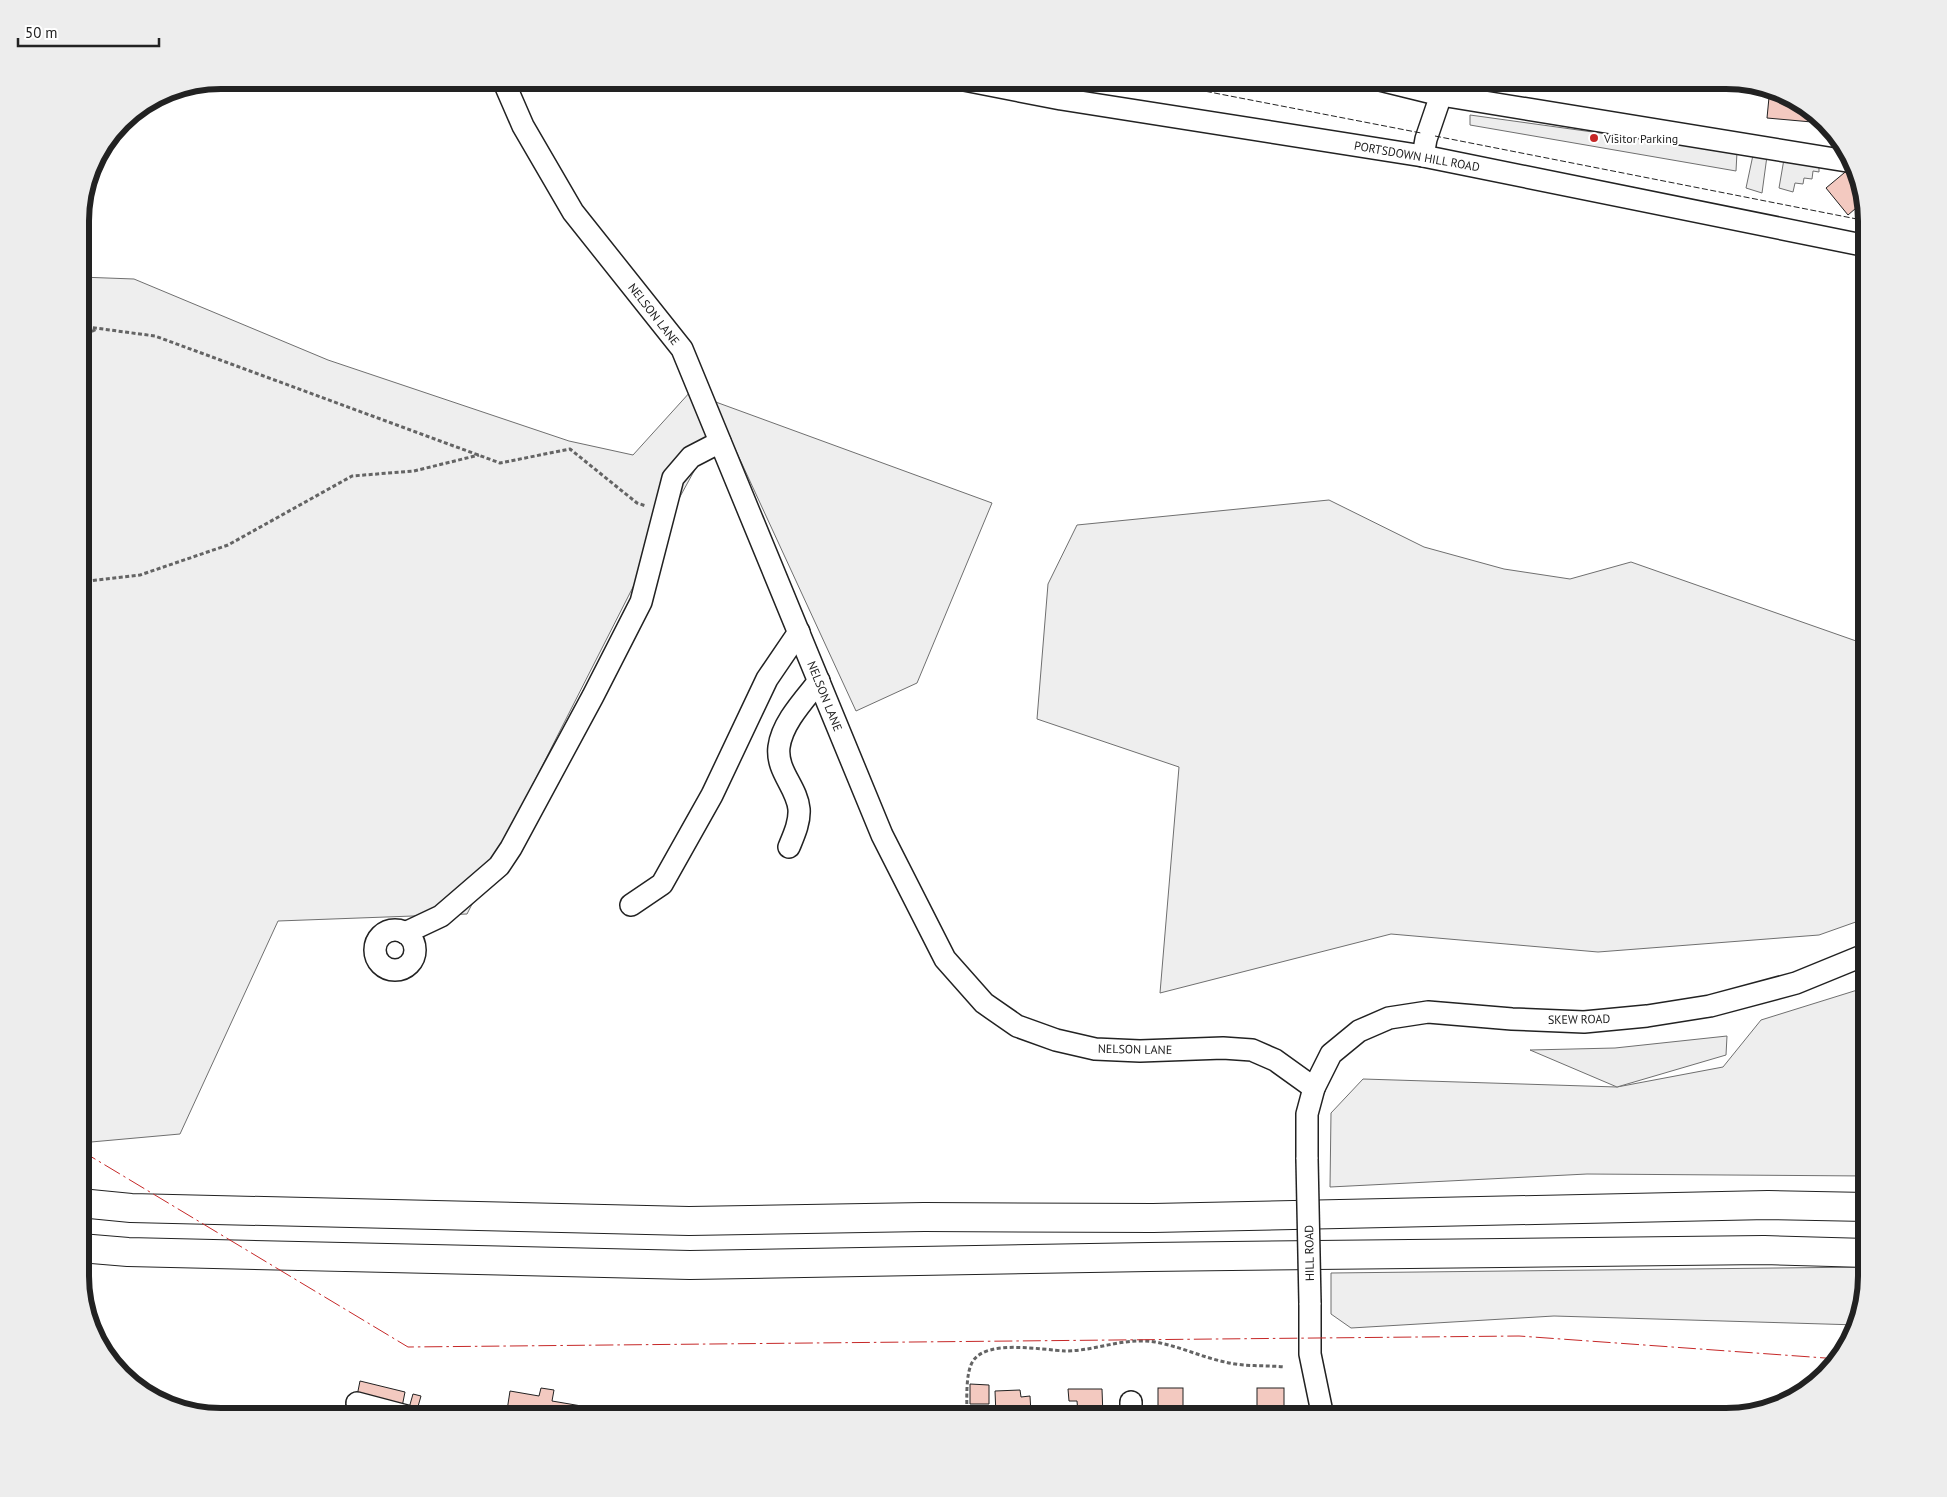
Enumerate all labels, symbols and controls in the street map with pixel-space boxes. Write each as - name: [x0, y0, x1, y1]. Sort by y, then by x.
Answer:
- scale bar: [18, 15, 159, 47]
- text: 50 m: [25, 23, 58, 42]
- place label: Visitor Parking: [1603, 131, 1678, 146]
- marker: Visitor Parking: [1588, 132, 1600, 144]
- street label: PORTSDOWN HILL ROAD: [1353, 138, 1481, 174]
- street label: NELSON LANE: [625, 280, 683, 348]
- street label: NELSON LANE: [804, 659, 846, 733]
- street label: SKEW ROAD: [1548, 1011, 1610, 1027]
- street label: NELSON LANE: [1098, 1041, 1172, 1057]
- street label: HILL ROAD: [1301, 1225, 1317, 1281]

